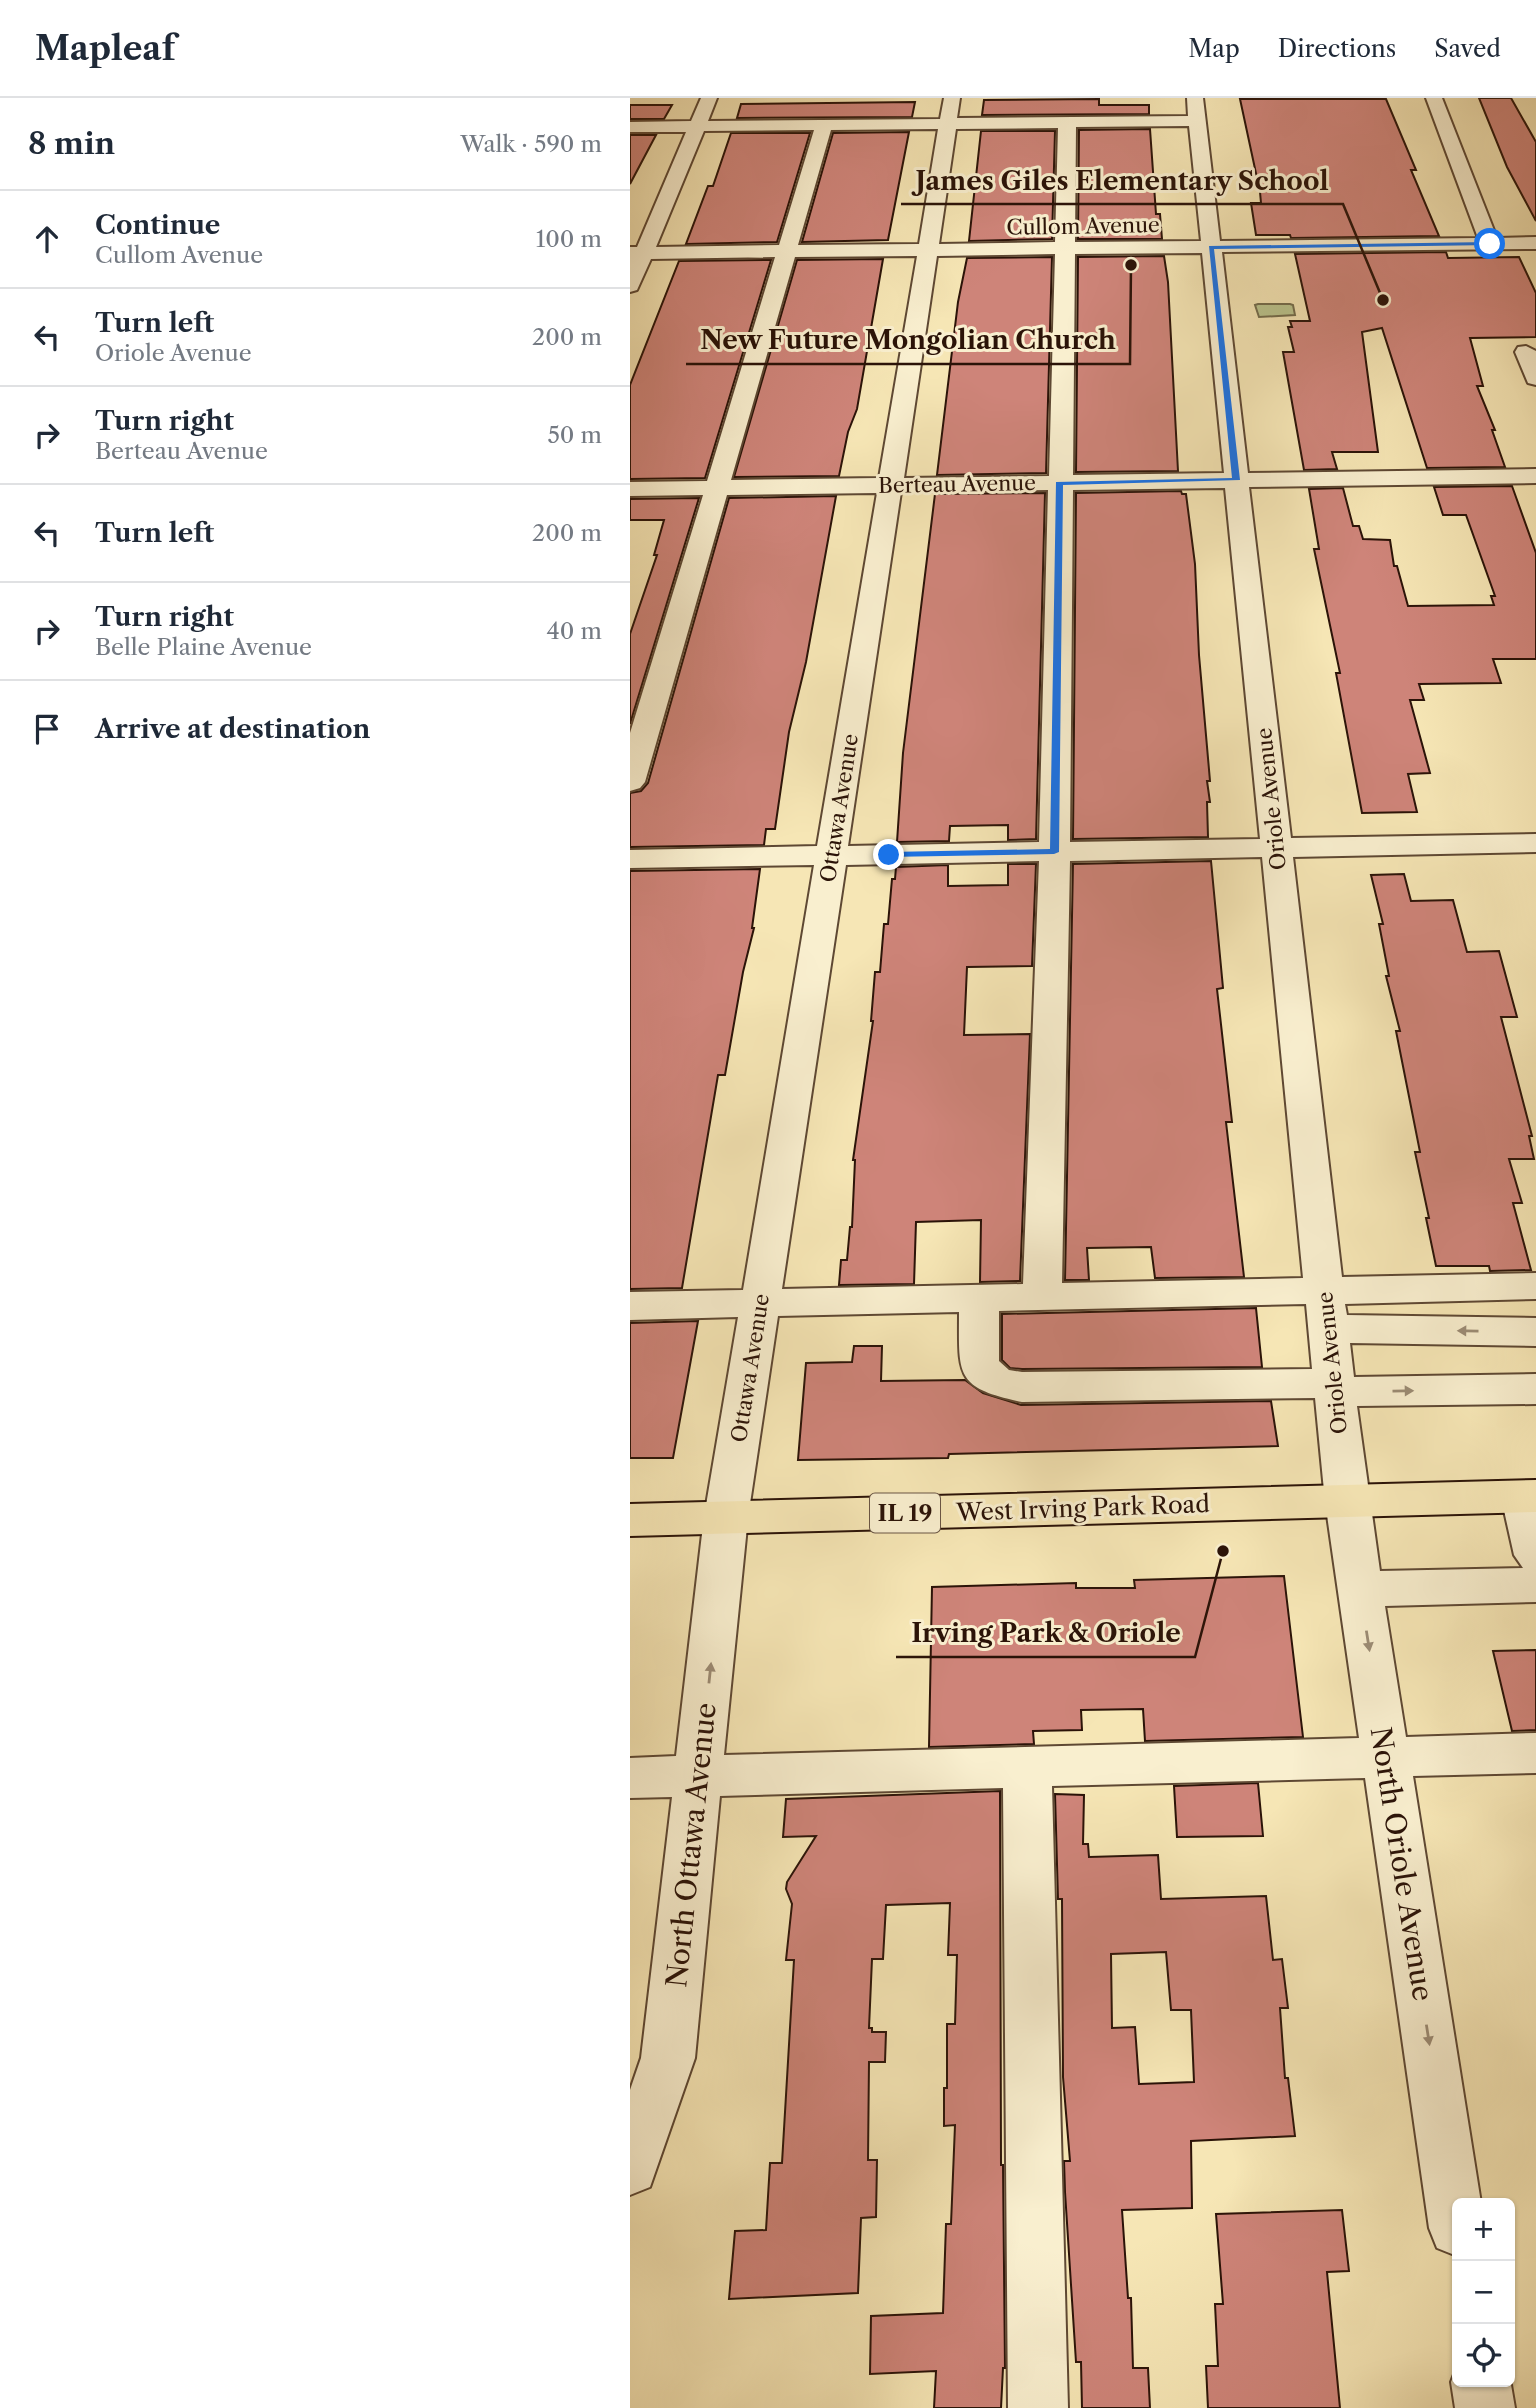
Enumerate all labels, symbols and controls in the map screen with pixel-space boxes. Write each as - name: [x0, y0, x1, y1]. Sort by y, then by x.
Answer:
- text: Mapleaf: [35, 28, 175, 69]
- text: Map: [1188, 34, 1240, 63]
- text: Directions: [1278, 34, 1396, 63]
- text: Saved: [1434, 34, 1501, 63]
- text: 8 min: [28, 125, 115, 162]
- text: Walk · 590 m: [460, 130, 602, 158]
- callout: James Giles Elementary School: [901, 157, 1343, 204]
- text: James Giles Elementary School: [911, 165, 1329, 197]
- text: Continue: [95, 209, 220, 241]
- street label: Cullom Avenue: [1006, 212, 1160, 240]
- icon: ahead: [28, 220, 66, 258]
- text: 100 m: [536, 225, 602, 253]
- route start: [1474, 228, 1505, 259]
- text: Cullom Avenue: [95, 241, 263, 269]
- text: Turn left: [95, 307, 214, 339]
- callout: New Future Mongolian Church: [686, 317, 1130, 364]
- icon: left: [28, 318, 66, 356]
- text: 200 m: [532, 323, 602, 351]
- text: New Future Mongolian Church: [700, 324, 1116, 356]
- text: Oriole Avenue: [95, 339, 252, 367]
- text: Turn right: [95, 405, 234, 437]
- icon: right: [28, 416, 66, 454]
- text: 50 m: [547, 421, 602, 449]
- text: Berteau Avenue: [95, 437, 268, 465]
- street label: Berteau Avenue: [878, 470, 1036, 498]
- icon: left: [28, 514, 66, 552]
- text: Turn left: [95, 517, 214, 549]
- text: 200 m: [532, 519, 602, 547]
- text: Turn right: [95, 601, 234, 633]
- icon: right: [28, 612, 66, 650]
- text: 40 m: [547, 617, 602, 645]
- text: Belle Plaine Avenue: [95, 633, 312, 661]
- icon: arrive: [28, 710, 66, 748]
- text: Arrive at destination: [95, 713, 370, 745]
- street label: Oriole Avenue: [1251, 727, 1291, 871]
- street label: Ottawa Avenue: [815, 732, 863, 884]
- route end: [873, 839, 904, 870]
- street label: Oriole Avenue: [1312, 1291, 1352, 1435]
- street label: Ottawa Avenue: [726, 1292, 774, 1444]
- one-way arrow: [1457, 1325, 1479, 1337]
- one-way arrow: [1392, 1385, 1414, 1397]
- street label: West Irving Park Road: [955, 1489, 1211, 1527]
- road number: IL 19: [870, 1494, 940, 1532]
- callout: Irving Park & Oriole: [896, 1610, 1195, 1657]
- text: Irving Park & Oriole: [911, 1617, 1181, 1649]
- one-way arrow: [1363, 1630, 1374, 1652]
- one-way arrow: [704, 1662, 715, 1684]
- street label: North Ottawa Avenue: [659, 1701, 723, 1989]
- street label: North Oriole Avenue: [1364, 1725, 1440, 2003]
- one-way arrow: [1423, 2024, 1434, 2046]
- map controls: [1452, 2198, 1515, 2387]
- button: +: [1452, 2198, 1515, 2261]
- button: −: [1452, 2261, 1515, 2324]
- button: locate: [1452, 2324, 1515, 2387]

